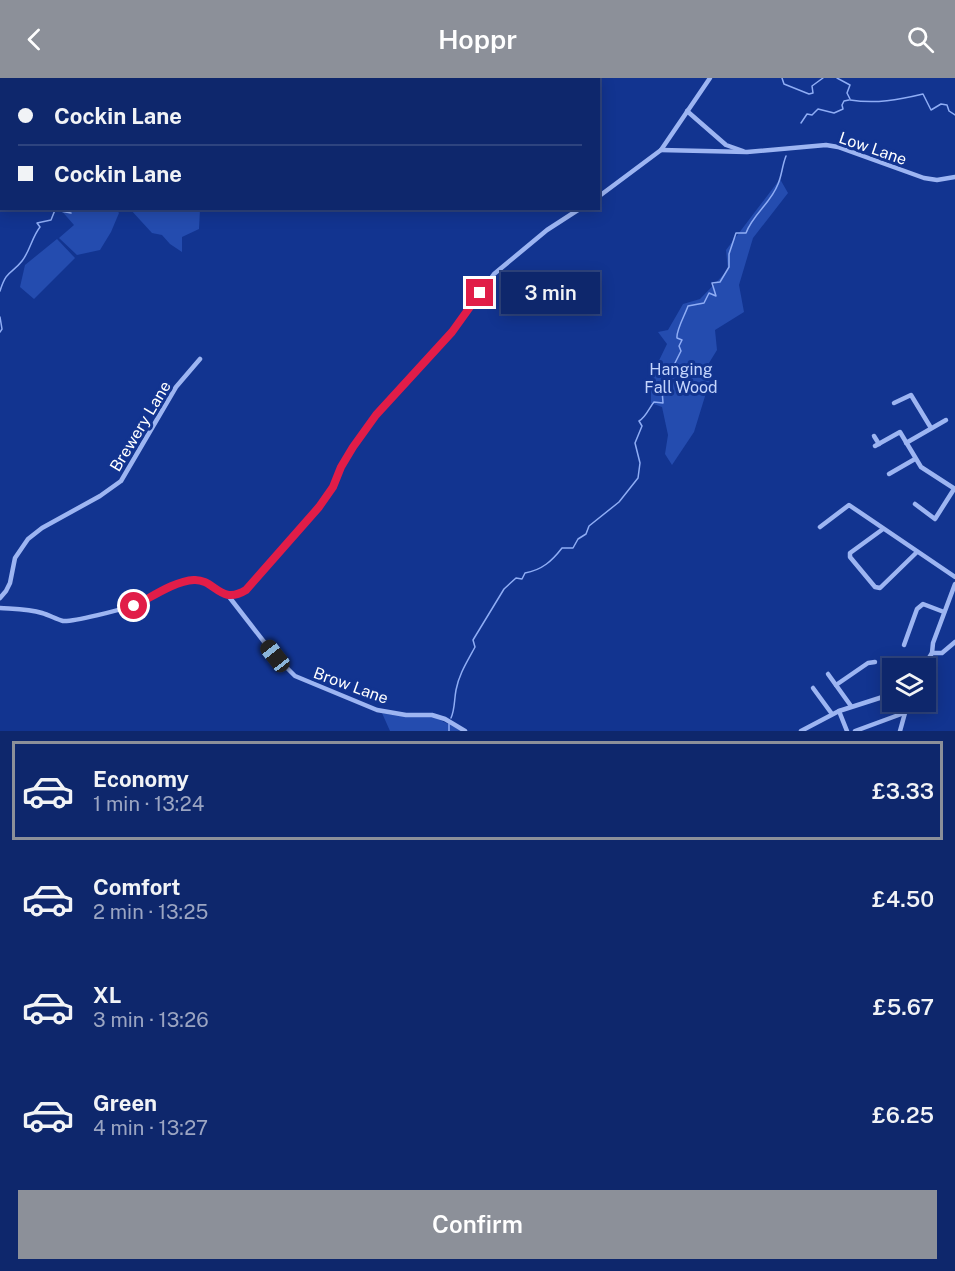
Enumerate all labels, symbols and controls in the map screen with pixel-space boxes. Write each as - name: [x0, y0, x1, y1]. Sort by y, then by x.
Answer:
- icon: back: [18, 23, 51, 56]
- text: Hoppr: [438, 23, 517, 55]
- icon: search: [904, 23, 937, 56]
- text: Cockin Lane: [54, 103, 182, 129]
- street label: Low Lane: [837, 128, 909, 169]
- text: Cockin Lane: [54, 161, 182, 187]
- callout: 3 min: [501, 272, 600, 314]
- route end: [466, 279, 493, 306]
- text: 3 min: [524, 281, 577, 305]
- park label: Hanging Fall Wood: [644, 360, 718, 397]
- street label: Brewery Lane: [106, 378, 175, 475]
- route start: [120, 592, 147, 619]
- car: [257, 636, 293, 676]
- map controls: [882, 658, 936, 712]
- button: layers: [882, 658, 936, 712]
- street label: Brow Lane: [311, 663, 391, 708]
- icon: car: [21, 764, 75, 818]
- text: Economy: [93, 766, 189, 792]
- text: £3.33: [872, 778, 934, 804]
- text: 1 min · 13:24: [93, 792, 204, 816]
- icon: car: [21, 872, 75, 926]
- text: Comfort: [93, 874, 180, 900]
- text: £4.50: [872, 886, 934, 912]
- text: 2 min · 13:25: [93, 900, 208, 924]
- icon: car: [21, 980, 75, 1034]
- text: XL: [93, 982, 121, 1008]
- text: £5.67: [873, 994, 934, 1020]
- text: 3 min · 13:26: [93, 1008, 209, 1032]
- icon: car: [21, 1088, 75, 1142]
- text: Green: [93, 1090, 157, 1116]
- text: £6.25: [872, 1102, 934, 1128]
- text: 4 min · 13:27: [93, 1116, 208, 1140]
- button: Confirm: [18, 1190, 937, 1259]

